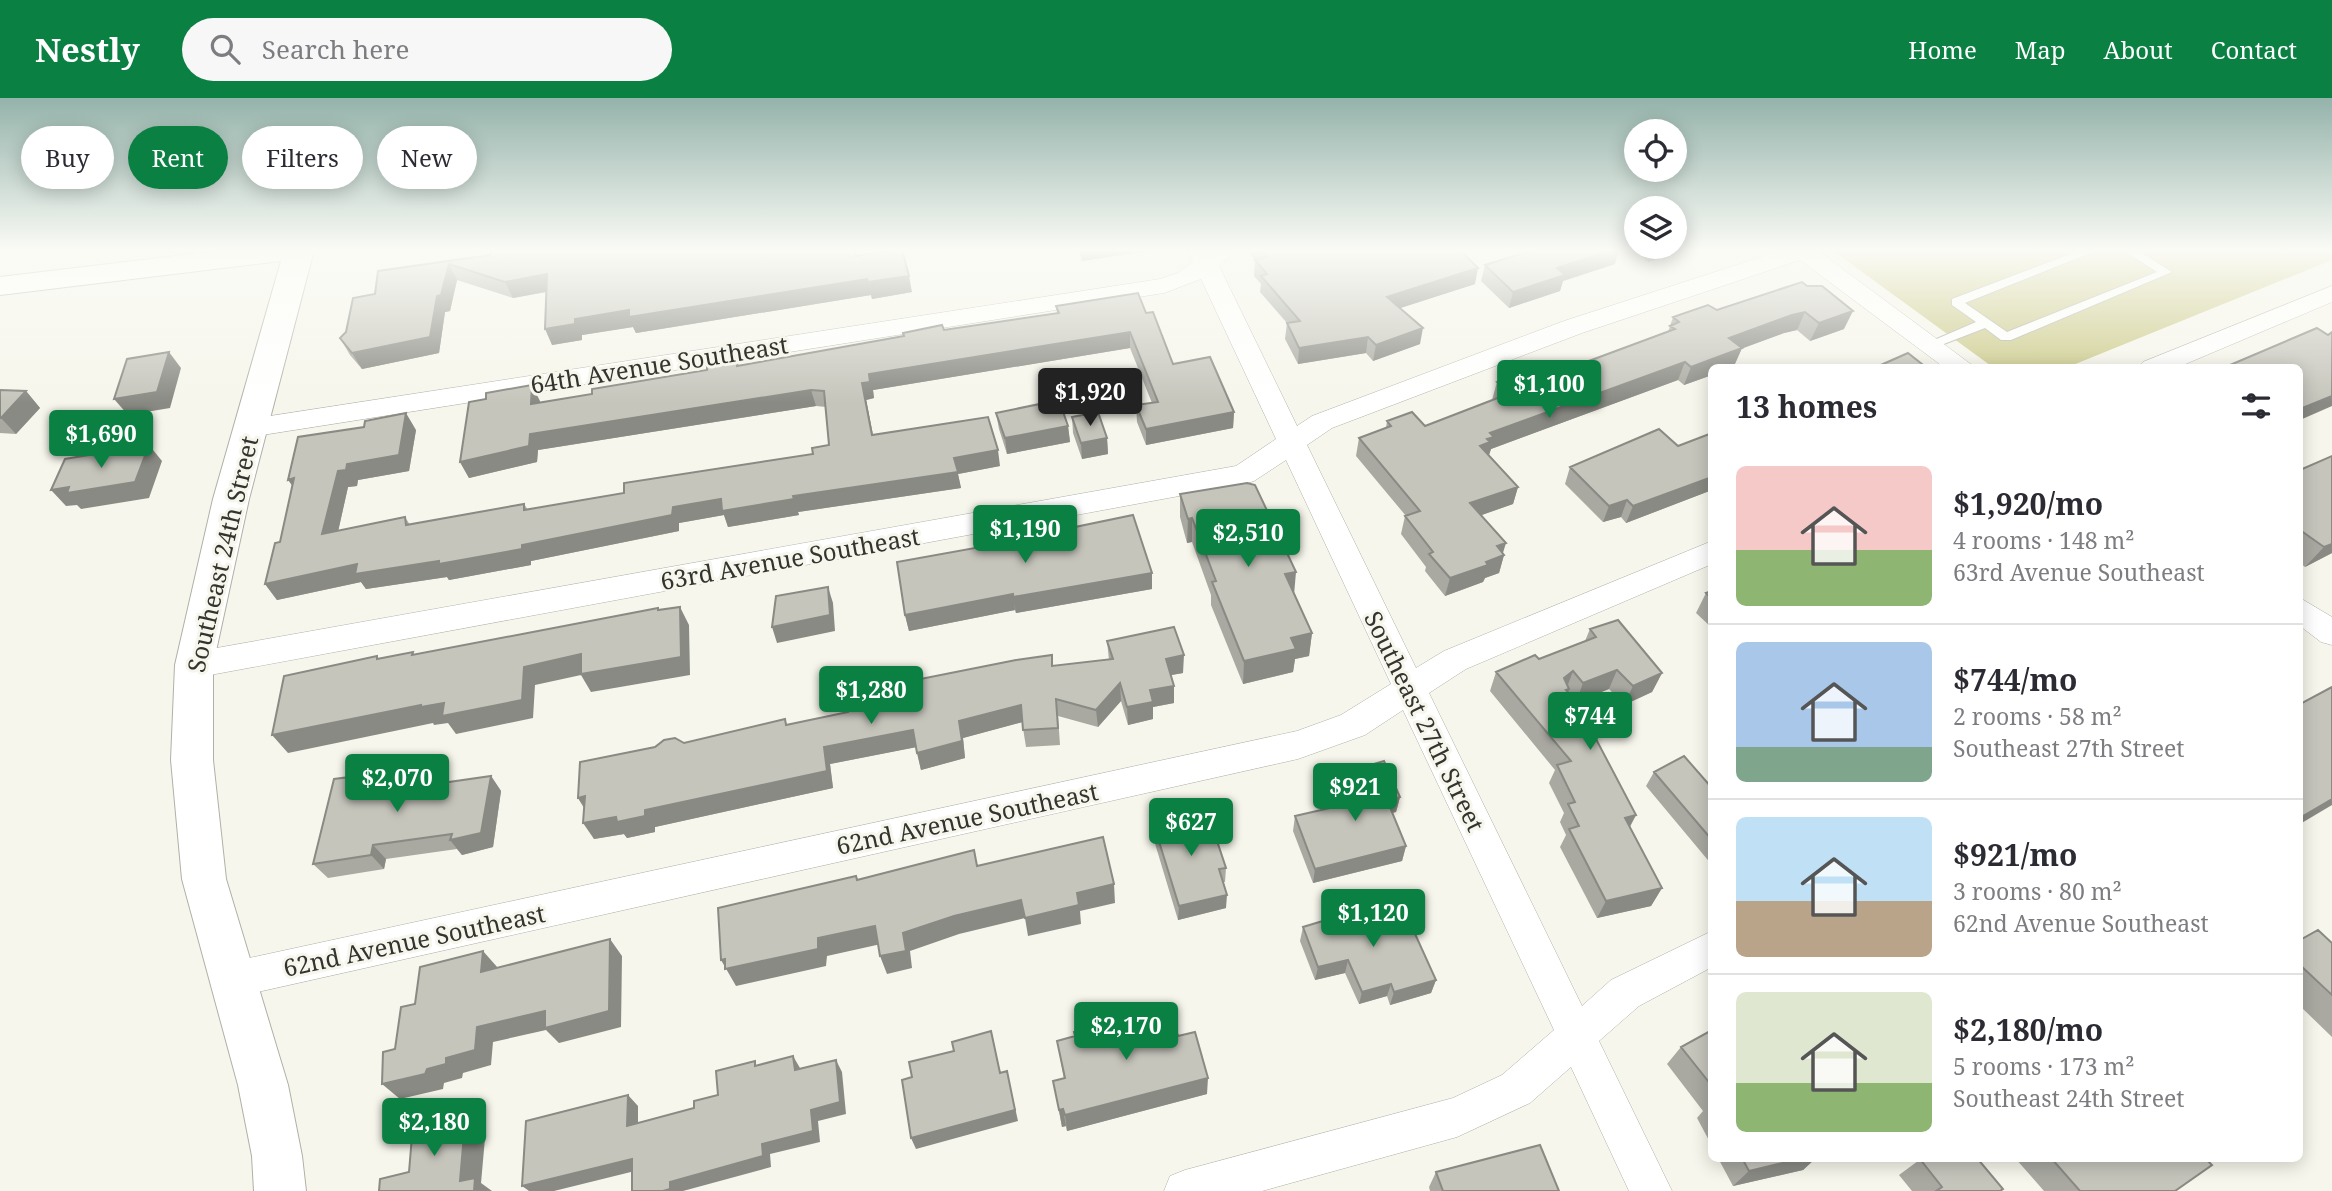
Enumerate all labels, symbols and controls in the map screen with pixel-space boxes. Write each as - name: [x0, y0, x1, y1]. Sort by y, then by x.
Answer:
- search box: [182, 18, 672, 81]
- text: Nestly: [35, 27, 140, 72]
- icon: search: [206, 30, 244, 68]
- text: Search here: [262, 31, 409, 67]
- text: Home: [1908, 33, 1977, 66]
- text: Map: [2015, 33, 2066, 66]
- text: About: [2104, 33, 2173, 66]
- text: Contact: [2211, 33, 2297, 66]
- map controls: [1624, 119, 1687, 259]
- button: locate: [1624, 119, 1687, 182]
- chip: Buy: [21, 126, 114, 189]
- chip: Rent: [128, 126, 228, 189]
- chip: Filters: [242, 126, 363, 189]
- chip: New: [377, 126, 477, 189]
- button: layers: [1624, 196, 1687, 259]
- street label: 64th Avenue Southeast: [528, 327, 790, 401]
- pin: $1,100: [1492, 360, 1606, 420]
- text: $1,100: [1513, 367, 1585, 399]
- pin: $1,920: [1033, 368, 1147, 428]
- text: $1,920: [1054, 375, 1126, 407]
- text: 13 homes: [1736, 386, 1877, 427]
- icon: filters: [2237, 387, 2275, 425]
- pin: $1,690: [44, 410, 158, 470]
- text: $1,690: [65, 417, 137, 449]
- street label: Southeast 24th Street: [179, 433, 265, 675]
- text: $1,920/mo: [1953, 483, 2103, 524]
- icon: home: [1792, 494, 1876, 578]
- pin: $1,190: [968, 505, 1082, 565]
- pin: $2,510: [1191, 510, 1305, 569]
- text: $1,190: [989, 512, 1061, 544]
- text: $2,510: [1212, 516, 1284, 548]
- street label: 63rd Avenue Southeast: [658, 519, 922, 597]
- text: 4 rooms · 148 m²: [1953, 524, 2135, 556]
- text: 63rd Avenue Southeast: [1953, 556, 2205, 588]
- street label: Southeast 27th Street: [1357, 605, 1493, 837]
- text: $744/mo: [1953, 659, 2077, 700]
- pin: $1,280: [814, 666, 928, 726]
- icon: home: [1792, 670, 1876, 754]
- text: $1,280: [835, 673, 907, 705]
- pin: $744: [1549, 692, 1631, 752]
- text: $744: [1564, 699, 1616, 731]
- text: 2 rooms · 58 m²: [1953, 700, 2122, 732]
- text: Southeast 27th Street: [1953, 732, 2184, 764]
- pin: $2,070: [340, 754, 454, 814]
- text: $2,070: [361, 761, 433, 793]
- pin: $921: [1314, 764, 1396, 823]
- text: $921: [1329, 770, 1381, 802]
- street label: 62nd Avenue Southeast: [833, 774, 1101, 862]
- pin: $627: [1150, 798, 1232, 858]
- text: $627: [1165, 805, 1217, 837]
- text: $921/mo: [1953, 834, 2077, 875]
- icon: home: [1792, 845, 1876, 929]
- text: 3 rooms · 80 m²: [1953, 875, 2122, 907]
- pin: $1,120: [1316, 890, 1430, 949]
- street label: 62nd Avenue Southeast: [280, 896, 548, 984]
- text: $1,120: [1337, 896, 1409, 928]
- text: 62nd Avenue Southeast: [1953, 907, 2209, 939]
- pin: $2,170: [1069, 1002, 1183, 1062]
- text: $2,170: [1090, 1009, 1162, 1041]
- text: $2,180/mo: [1953, 1009, 2103, 1050]
- icon: home: [1792, 1020, 1876, 1104]
- text: 5 rooms · 173 m²: [1953, 1050, 2135, 1082]
- text: Southeast 24th Street: [1953, 1082, 2184, 1114]
- pin: $2,180: [377, 1098, 491, 1158]
- text: $2,180: [398, 1105, 470, 1137]

